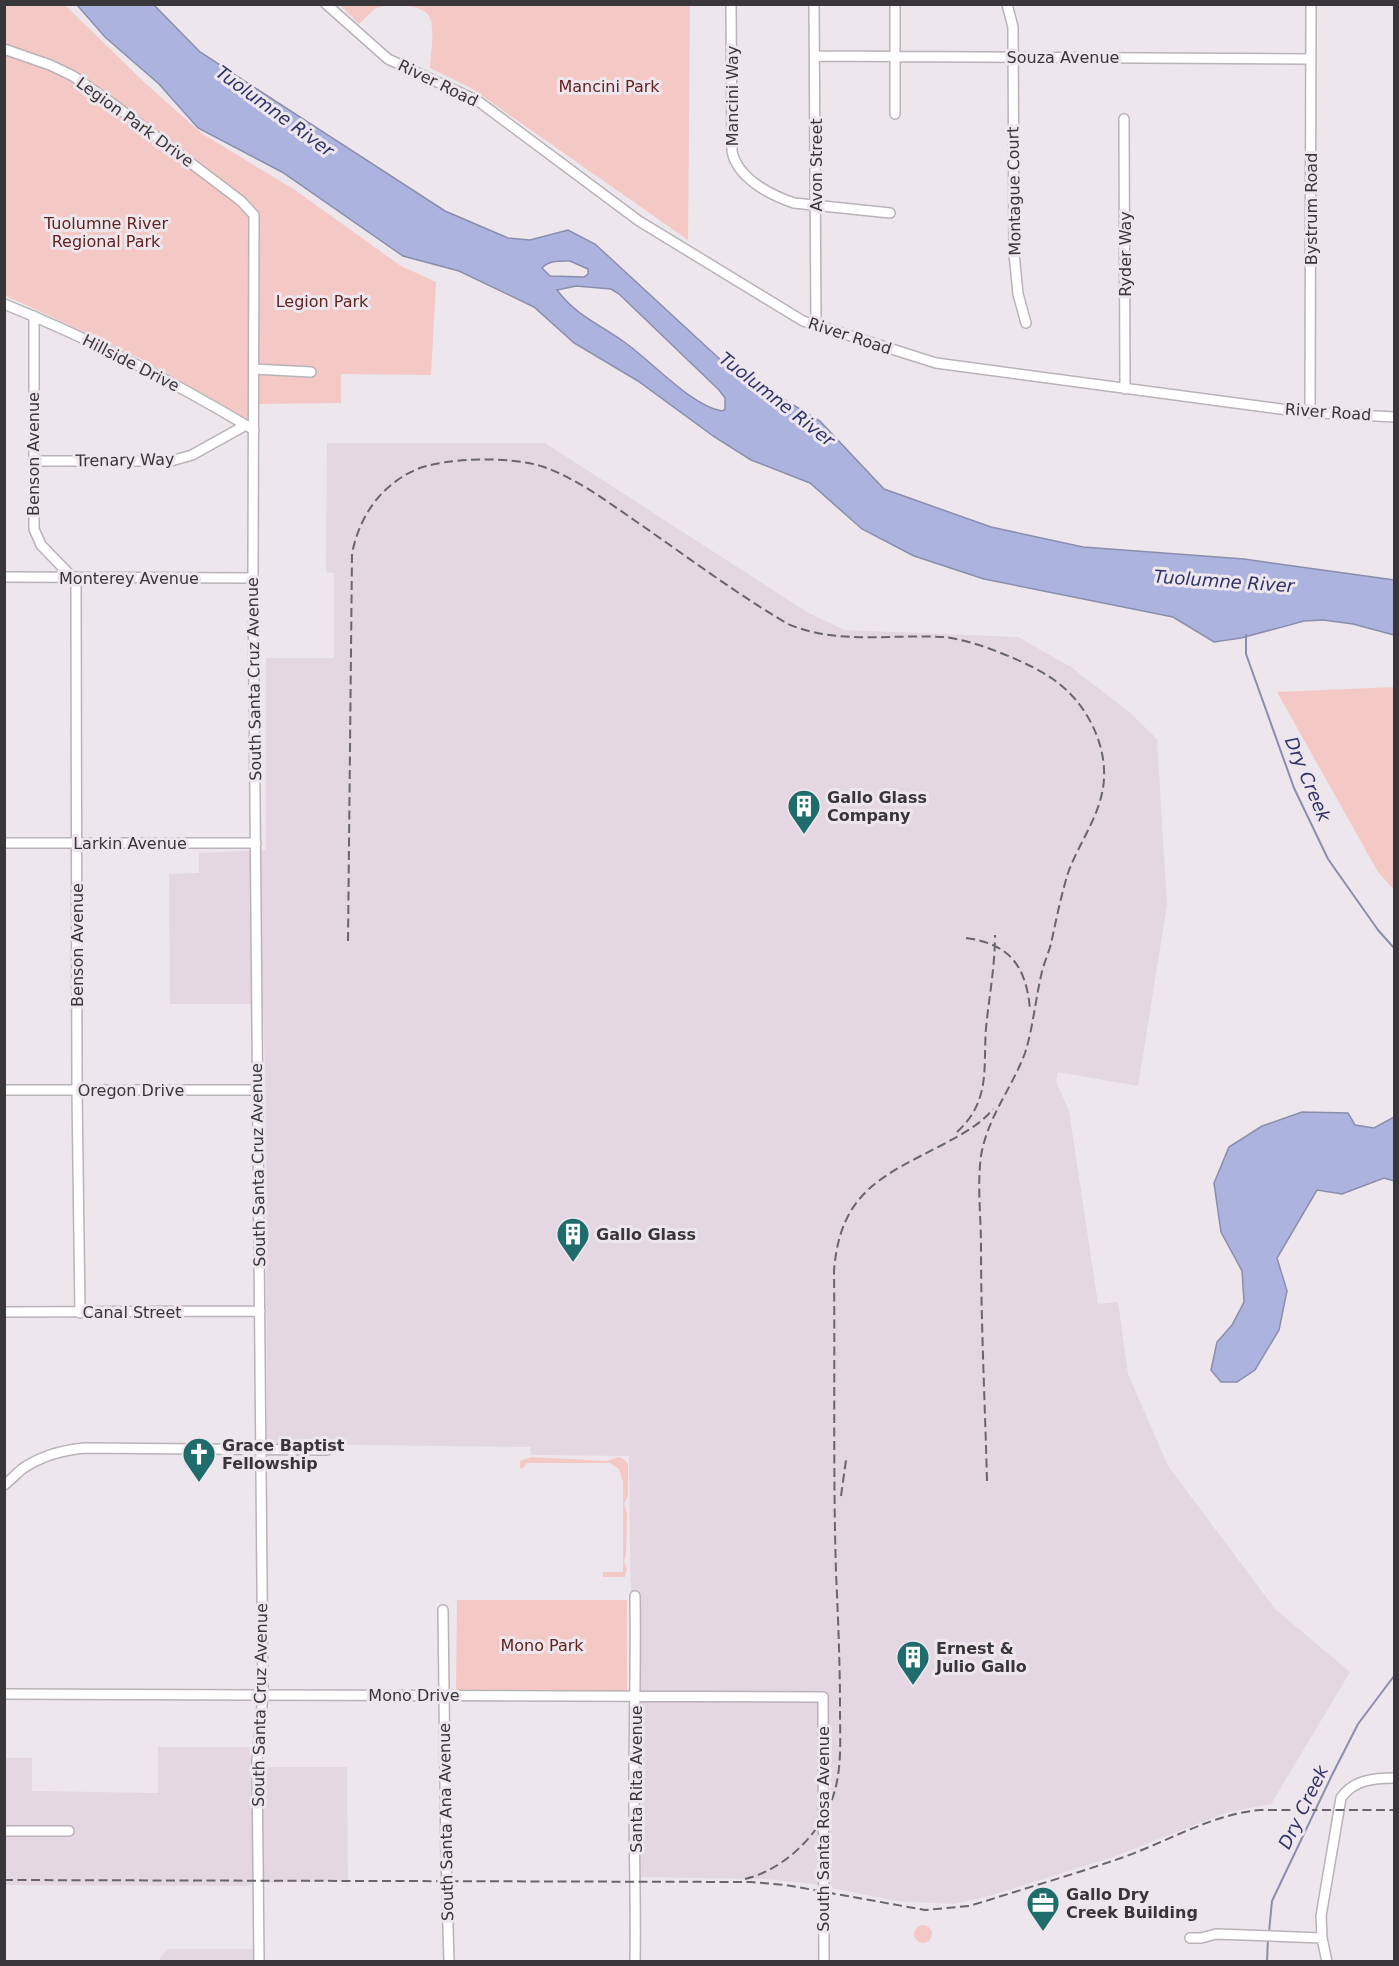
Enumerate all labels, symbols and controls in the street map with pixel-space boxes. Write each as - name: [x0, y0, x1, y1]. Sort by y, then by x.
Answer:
- street label: Mancini Way: [723, 46, 742, 146]
- street label: Souza Avenue: [1007, 48, 1119, 67]
- street label: River Road: [395, 55, 481, 111]
- water label: Tuolumne River: [212, 61, 339, 162]
- street label: Legion Park Drive: [73, 73, 197, 171]
- park label: Mancini Park: [558, 77, 660, 96]
- street label: Avon Street: [807, 118, 826, 212]
- street label: Montague Court: [1003, 126, 1025, 256]
- street label: Bystrum Road: [1302, 153, 1321, 265]
- street label: Ryder Way: [1116, 211, 1135, 297]
- park label: Tuolumne River Regional Park: [43, 214, 168, 251]
- park label: Legion Park: [276, 292, 369, 311]
- street label: River Road: [806, 314, 894, 358]
- street label: Hillside Drive: [80, 330, 182, 396]
- water label: Tuolumne River: [715, 348, 840, 451]
- street label: Benson Avenue: [24, 392, 43, 516]
- street label: River Road: [1284, 399, 1372, 425]
- street label: Trenary Way: [75, 450, 174, 470]
- water label: Tuolumne River: [1153, 566, 1296, 596]
- street label: Monterey Avenue: [59, 569, 199, 588]
- street label: South Santa Cruz Avenue: [243, 577, 265, 781]
- water label: Dry Creek: [1281, 733, 1336, 826]
- building icon: Gallo Glass Company: [786, 788, 822, 835]
- place label: Gallo Glass Company: [827, 788, 927, 825]
- street label: Larkin Avenue: [73, 834, 187, 853]
- street label: Benson Avenue: [68, 883, 87, 1007]
- street label: South Santa Cruz Avenue: [247, 1063, 269, 1267]
- street label: Oregon Drive: [78, 1081, 184, 1100]
- building icon: Gallo Glass: [555, 1216, 591, 1263]
- place label: Gallo Glass: [596, 1225, 696, 1244]
- street label: Canal Street: [82, 1303, 182, 1322]
- church icon: Grace Baptist Fellowship: [181, 1436, 217, 1483]
- place label: Grace Baptist Fellowship: [222, 1436, 345, 1473]
- street label: South Santa Cruz Avenue: [249, 1603, 271, 1807]
- park label: Mono Park: [500, 1636, 584, 1655]
- building icon: Ernest & Julio Gallo: [895, 1639, 931, 1686]
- place label: Ernest & Julio Gallo: [935, 1639, 1027, 1676]
- street label: Mono Drive: [368, 1686, 460, 1705]
- street label: Santa Rita Avenue: [627, 1705, 646, 1853]
- street label: South Santa Ana Avenue: [435, 1723, 457, 1921]
- street label: South Santa Rosa Avenue: [814, 1726, 833, 1932]
- water label: Dry Creek: [1274, 1760, 1333, 1852]
- office icon: Gallo Dry Creek Building: [1025, 1885, 1061, 1932]
- place label: Gallo Dry Creek Building: [1066, 1885, 1198, 1922]

